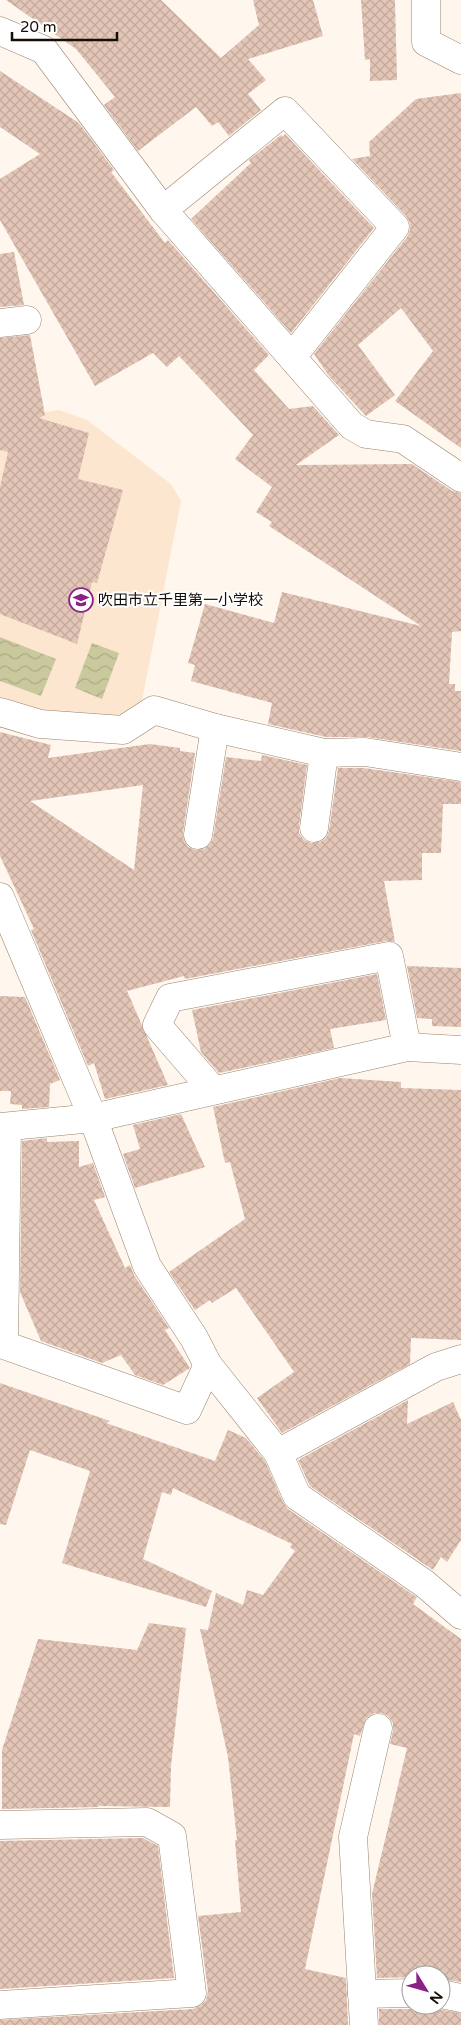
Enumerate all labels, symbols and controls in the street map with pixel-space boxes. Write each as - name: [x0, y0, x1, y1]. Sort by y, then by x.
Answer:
- scale bar: [12, 10, 118, 42]
- text: 20 m: [20, 18, 57, 36]
- school or university icon: 吹田市立千里第一小学校: [68, 587, 94, 613]
- place label: 吹田市立千里第一小学校: [98, 591, 263, 609]
- north arrow: [401, 1965, 451, 2015]
- text: N: [426, 1988, 446, 2007]

